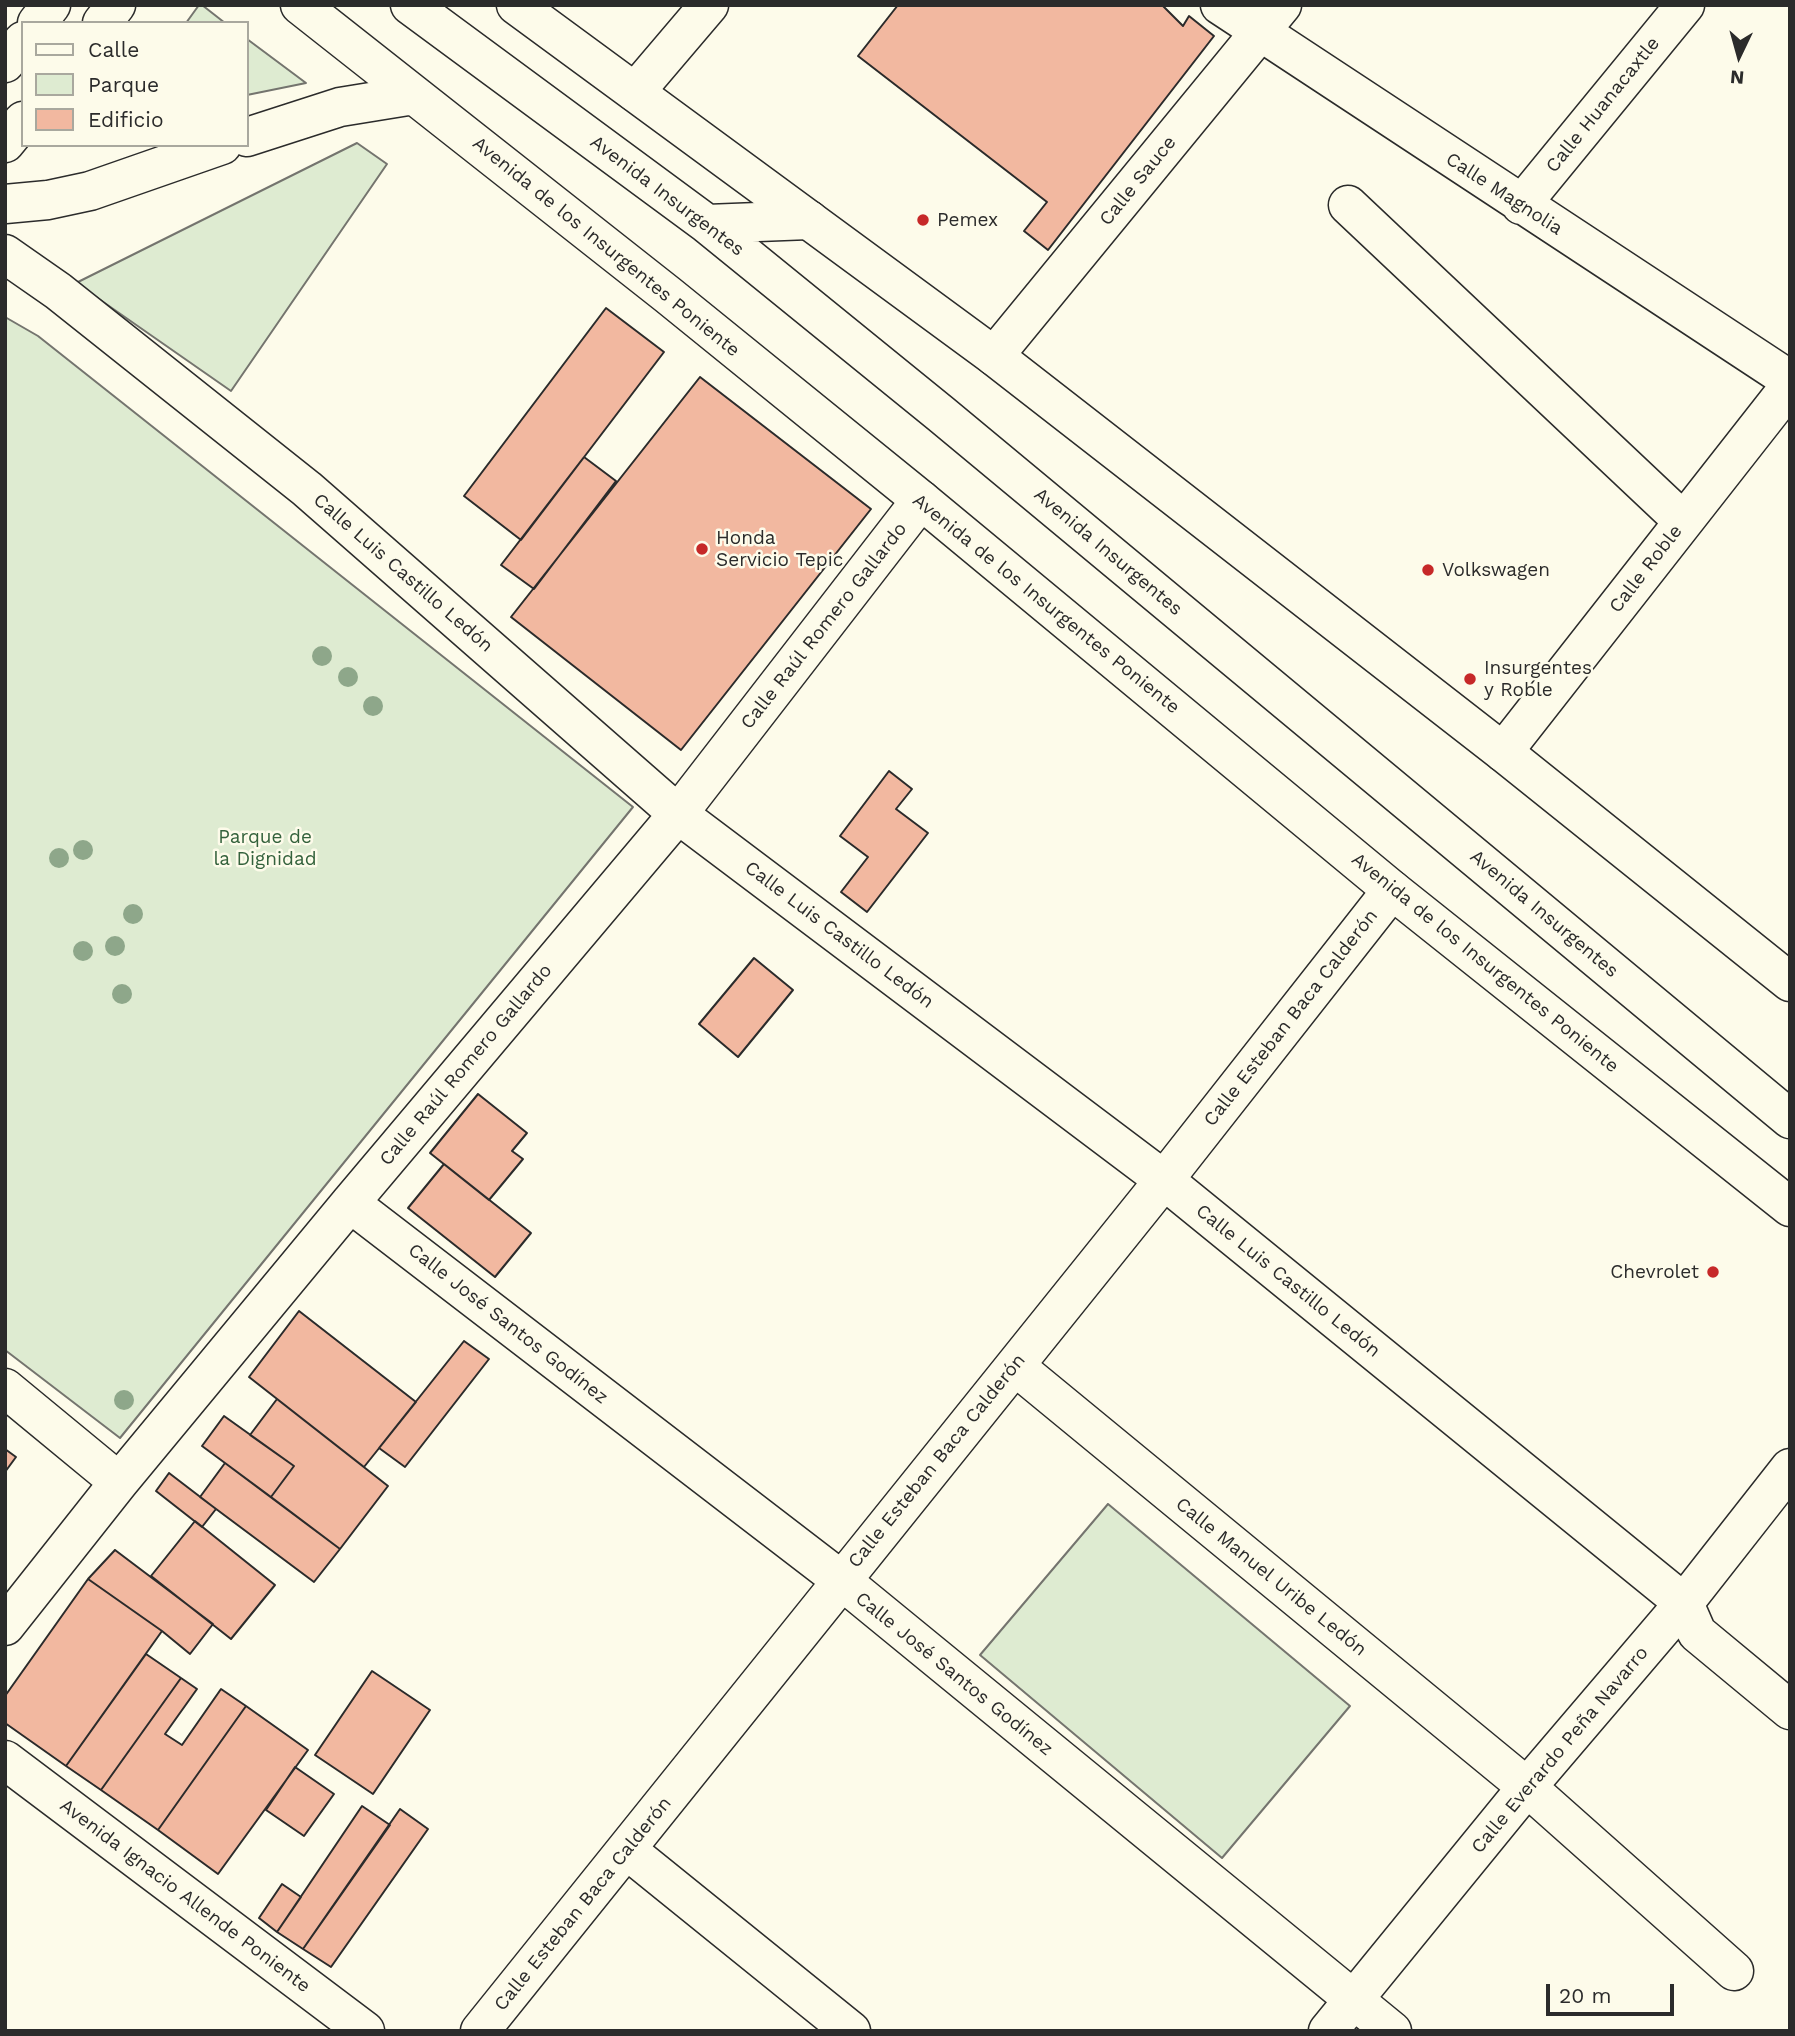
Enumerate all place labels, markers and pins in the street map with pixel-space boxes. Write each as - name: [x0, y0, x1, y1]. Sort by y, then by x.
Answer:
- place label: Pemex: [937, 209, 998, 231]
- marker: Pemex: [915, 212, 931, 228]
- place label: Honda Servicio Tepic: [716, 527, 843, 571]
- marker: Honda Servicio Tepic: [694, 541, 710, 557]
- place label: Volkswagen: [1442, 559, 1550, 581]
- marker: Volkswagen: [1420, 562, 1436, 578]
- place label: Insurgentes y Roble: [1484, 657, 1592, 701]
- marker: Insurgentes y Roble: [1462, 671, 1478, 687]
- place label: Chevrolet: [1610, 1261, 1699, 1283]
- marker: Chevrolet: [1705, 1264, 1721, 1280]

